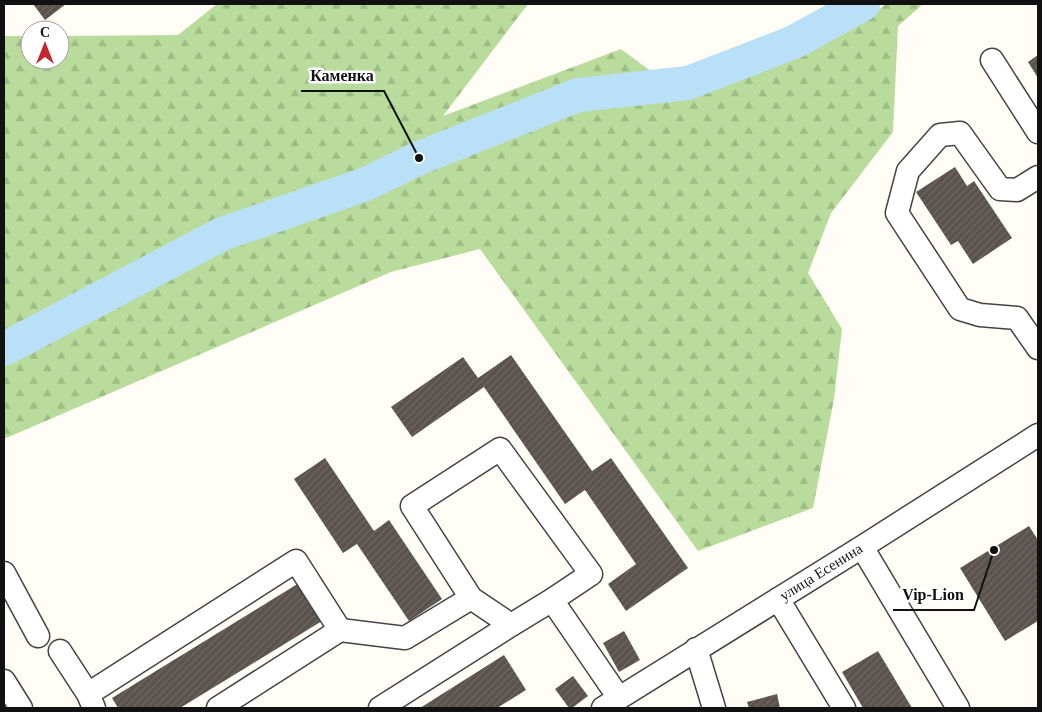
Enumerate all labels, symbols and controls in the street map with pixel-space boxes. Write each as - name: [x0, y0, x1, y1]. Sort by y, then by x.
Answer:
- north arrow: [20, 20, 70, 70]
- text: С: [40, 25, 50, 40]
- callout: Каменка: [301, 60, 384, 91]
- text: Каменка: [310, 67, 374, 84]
- street label: улица Есенина: [777, 540, 865, 604]
- callout: Vip-Lion: [893, 579, 974, 610]
- text: Vip-Lion: [902, 586, 964, 604]

